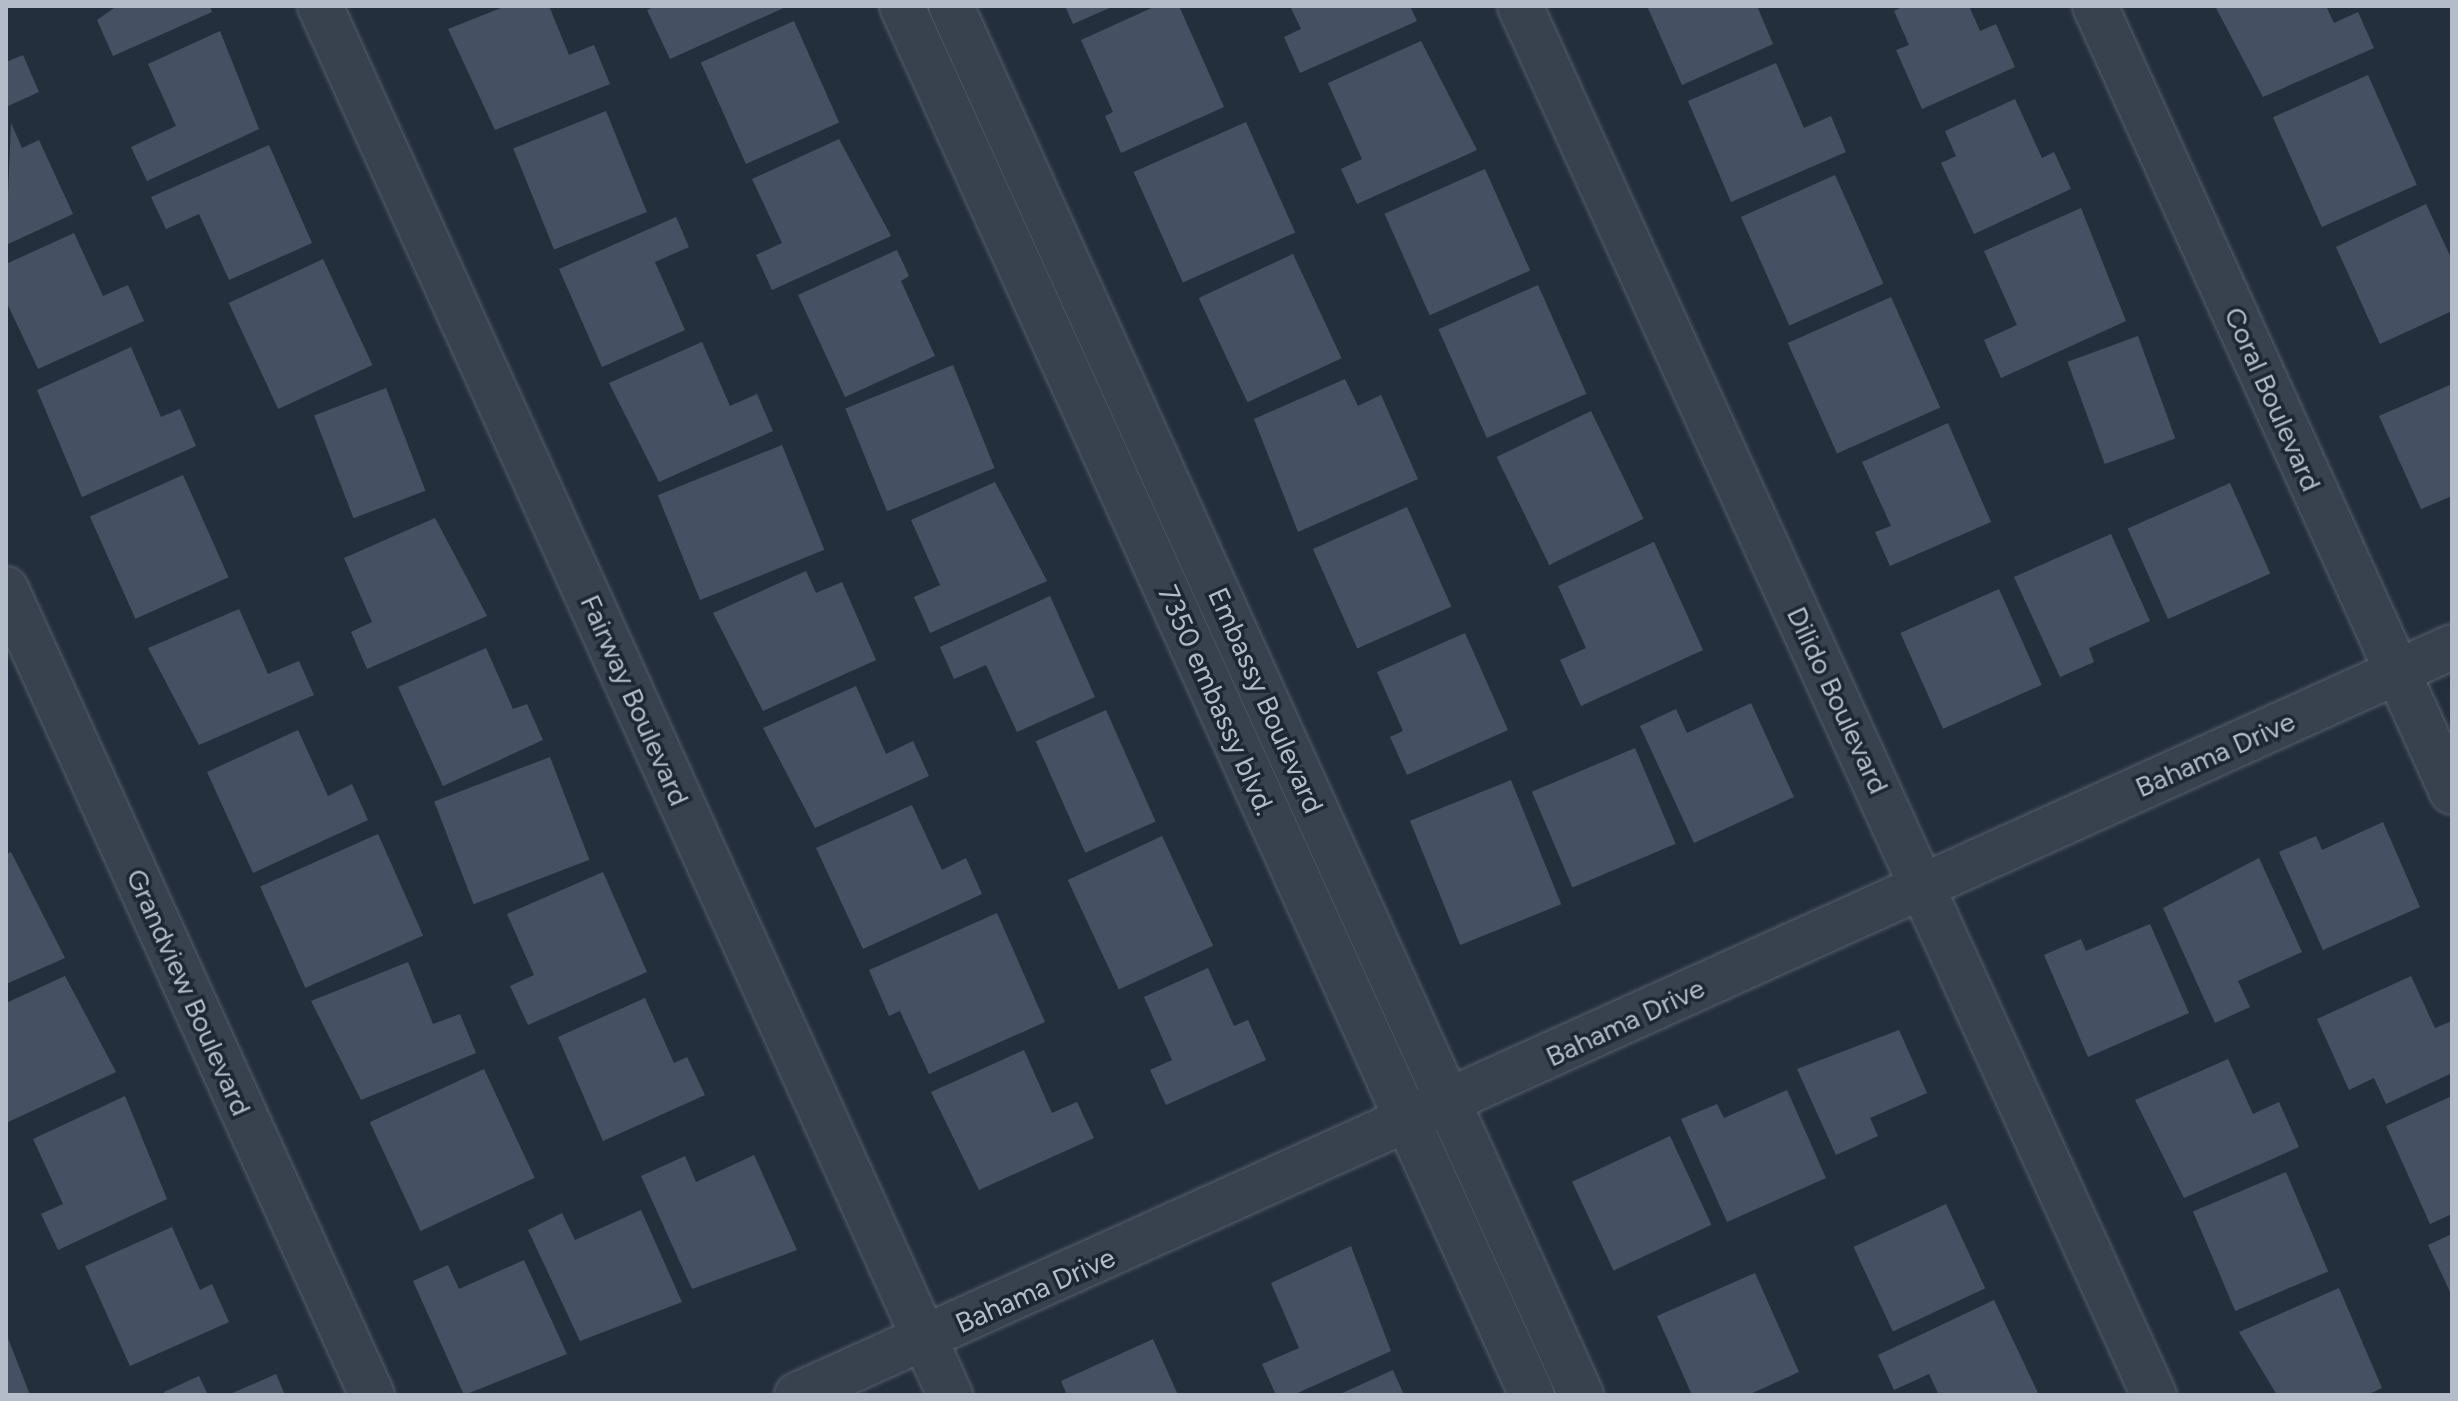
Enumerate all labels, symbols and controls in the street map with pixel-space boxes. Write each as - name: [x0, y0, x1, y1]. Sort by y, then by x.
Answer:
- street label: Coral Boulevard: [2217, 302, 2329, 496]
- street label: 7350 embassy blvd.: [1151, 580, 1283, 820]
- street label: Embassy Boulevard: [1201, 582, 1331, 818]
- street label: Fairway Boulevard: [573, 589, 697, 811]
- street label: Dilido Boulevard: [1780, 601, 1896, 799]
- street label: Bahama Drive: [2130, 704, 2300, 804]
- street label: Grandview Boulevard: [119, 864, 259, 1120]
- street label: Bahama Drive: [1540, 971, 1710, 1073]
- street label: Bahama Drive: [950, 1240, 1120, 1340]

